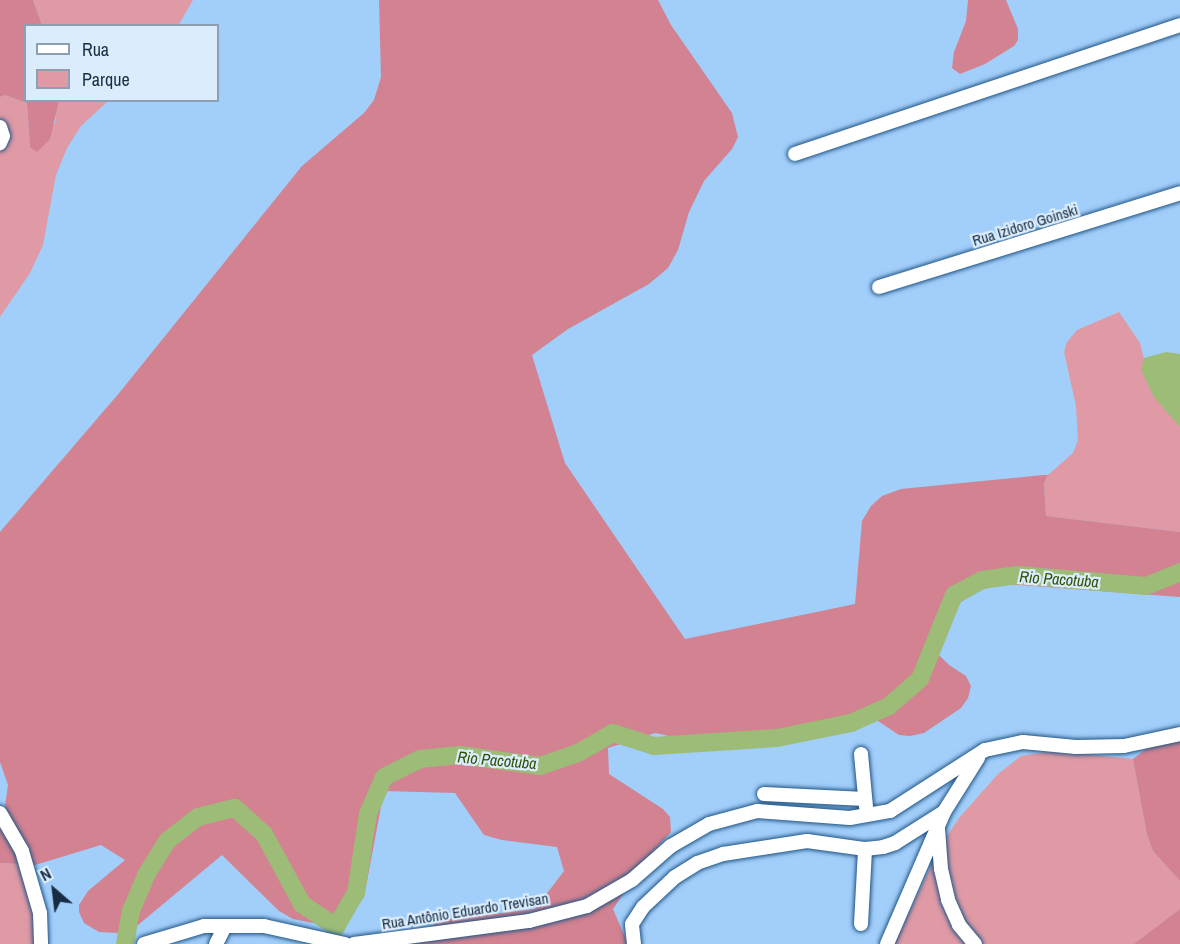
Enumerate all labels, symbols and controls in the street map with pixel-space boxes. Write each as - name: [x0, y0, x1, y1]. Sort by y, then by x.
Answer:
- legend: [24, 24, 219, 102]
- text: Rua: [82, 37, 109, 62]
- text: Parque: [82, 67, 130, 92]
- street label: Rua Izidoro Goinski: [970, 200, 1080, 250]
- water label: Rio Pacotuba: [1019, 567, 1099, 591]
- water label: Rio Pacotuba: [457, 747, 537, 773]
- north arrow: [24, 860, 84, 920]
- text: N: [36, 862, 55, 886]
- street label: Rua Antônio Eduardo Trevisan: [380, 889, 550, 933]

